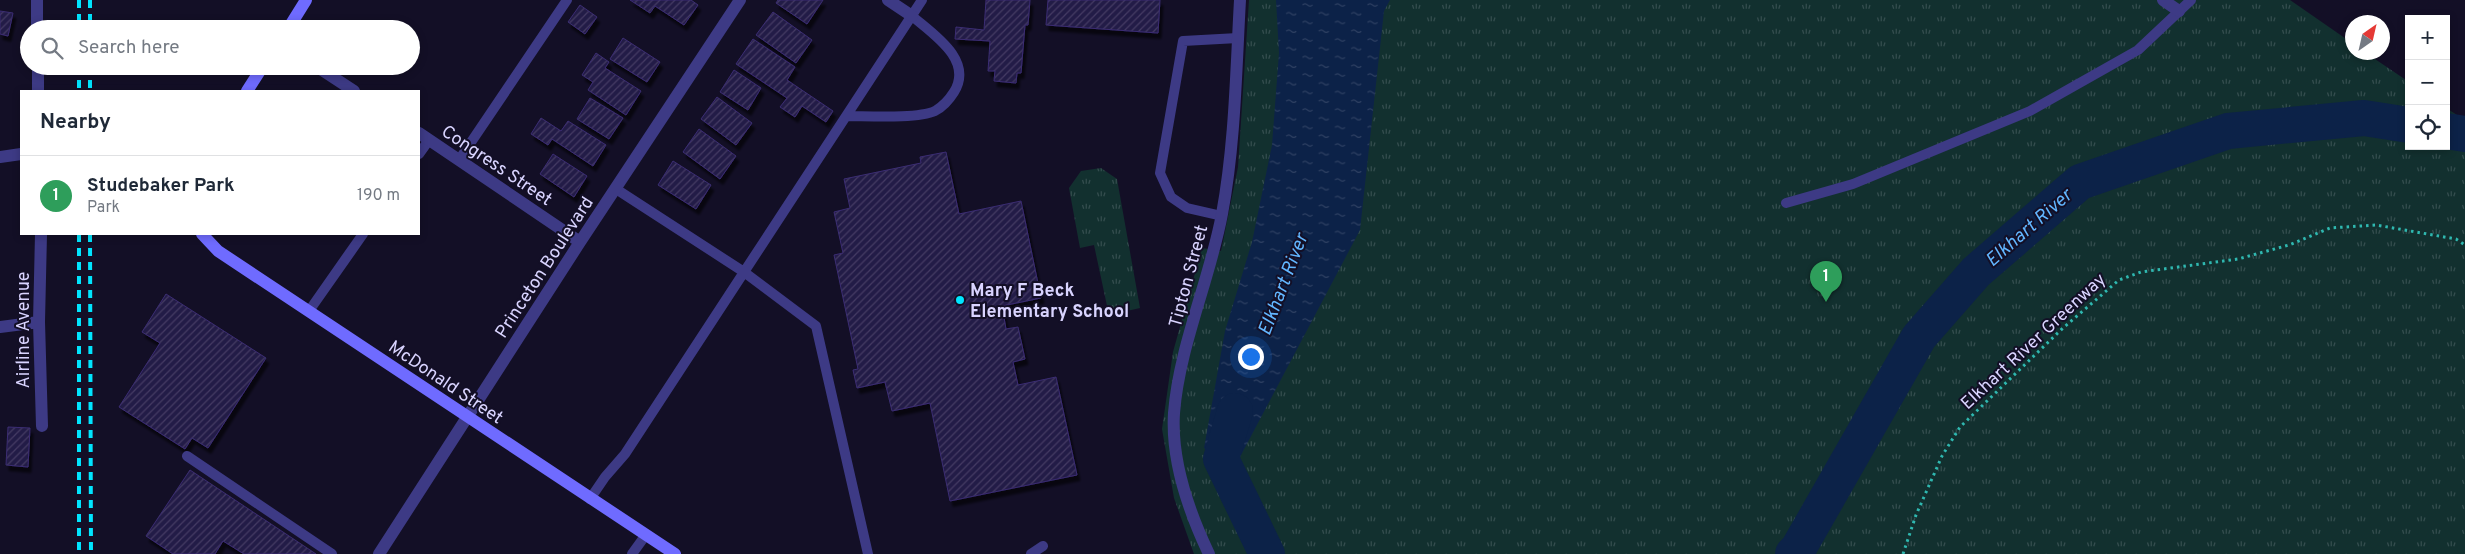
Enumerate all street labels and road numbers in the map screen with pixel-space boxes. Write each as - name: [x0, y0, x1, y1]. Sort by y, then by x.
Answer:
- street label: Congress Street: [436, 121, 556, 212]
- street label: Princeton Boulevard: [491, 193, 600, 343]
- street label: Tipton Street: [1165, 222, 1214, 330]
- street label: Elkhart River Greenway: [1957, 269, 2112, 415]
- street label: Airline Avenue: [13, 272, 36, 388]
- street label: McDonald Street: [383, 336, 507, 430]

